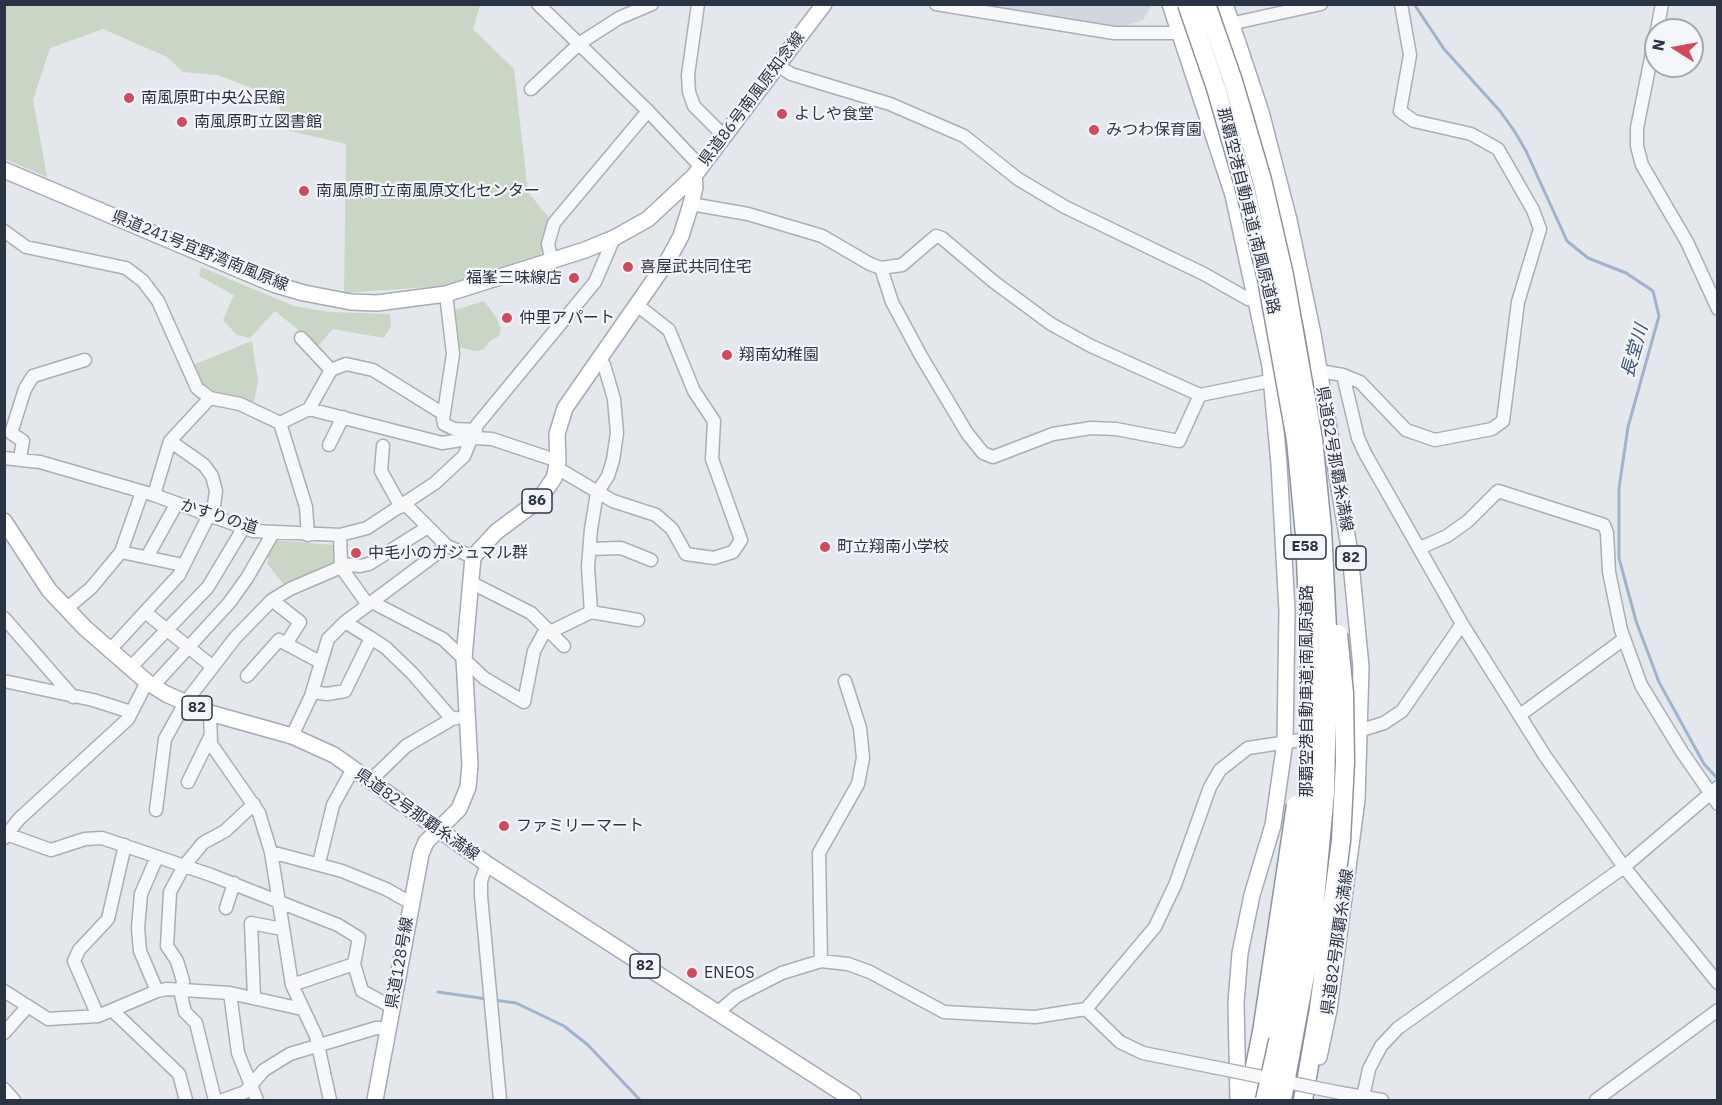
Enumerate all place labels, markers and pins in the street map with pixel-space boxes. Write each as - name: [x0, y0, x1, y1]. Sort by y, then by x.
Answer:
- place label: 南風原町中央公民館: [141, 88, 285, 108]
- marker: 南風原町中央公民館: [122, 91, 136, 105]
- place label: よしや食堂: [794, 104, 874, 124]
- marker: よしや食堂: [775, 107, 789, 121]
- place label: 南風原町立図書館: [194, 112, 322, 132]
- marker: 南風原町立図書館: [175, 115, 189, 129]
- place label: みつわ保育園: [1106, 120, 1202, 140]
- marker: みつわ保育園: [1087, 123, 1101, 137]
- place label: 南風原町立南風原文化センター: [316, 181, 540, 201]
- marker: 南風原町立南風原文化センター: [297, 184, 311, 198]
- place label: 喜屋武共同住宅: [640, 257, 752, 277]
- marker: 喜屋武共同住宅: [621, 260, 635, 274]
- place label: 福峯三味線店: [466, 268, 562, 288]
- marker: 福峯三味線店: [567, 271, 581, 285]
- place label: 仲里アパート: [519, 308, 615, 328]
- marker: 仲里アパート: [500, 311, 514, 325]
- place label: 翔南幼稚園: [739, 345, 819, 365]
- marker: 翔南幼稚園: [720, 348, 734, 362]
- place label: 町立翔南小学校: [837, 537, 949, 557]
- marker: 町立翔南小学校: [818, 540, 832, 554]
- place label: 中毛小のガジュマル群: [368, 543, 528, 563]
- marker: 中毛小のガジュマル群: [349, 546, 363, 560]
- place label: ファミリーマート: [516, 816, 644, 836]
- marker: ファミリーマート: [497, 819, 511, 833]
- place label: ENEOS: [704, 963, 755, 983]
- marker: ENEOS: [685, 966, 699, 980]

